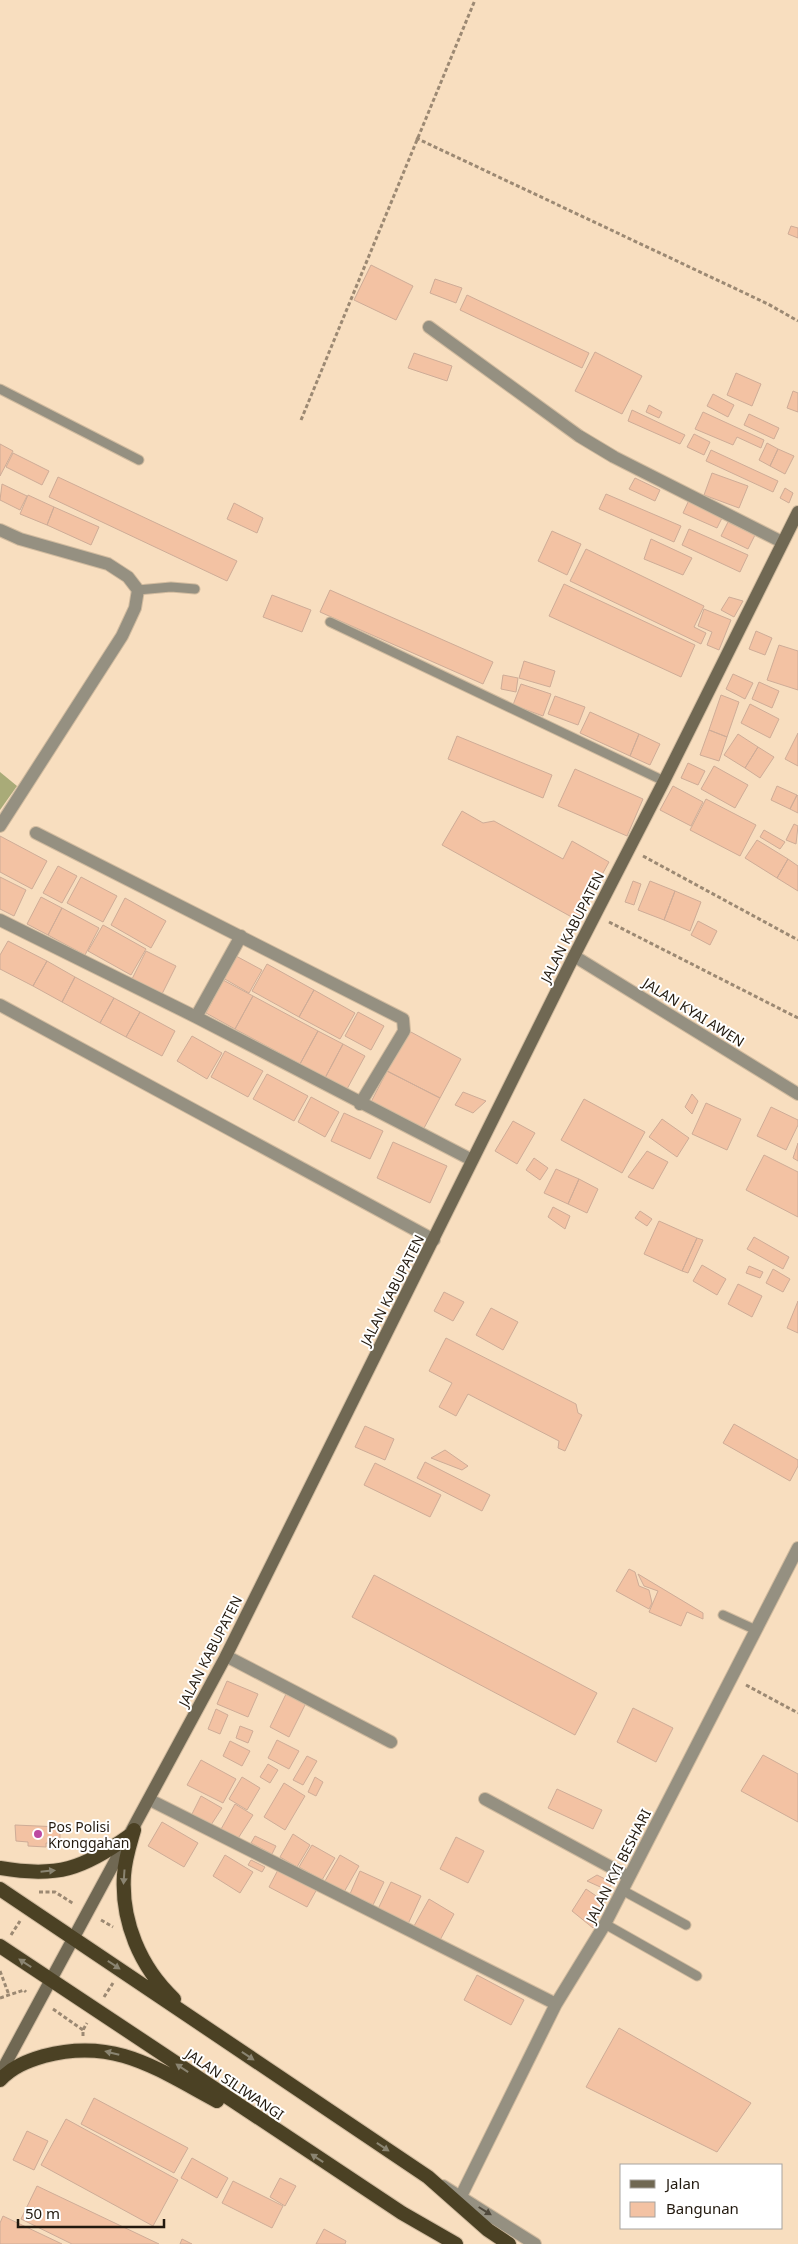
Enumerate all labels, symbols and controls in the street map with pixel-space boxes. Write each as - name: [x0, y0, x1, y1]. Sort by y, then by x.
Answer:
- street label: JALAN KABUPATEN: [535, 868, 608, 988]
- street label: JALAN KYAI AWEN: [638, 972, 748, 1051]
- street label: JALAN KABUPATEN: [355, 1231, 428, 1351]
- street label: JALAN KABUPATEN: [173, 1592, 246, 1712]
- street label: JALAN KYI BESHARI: [580, 1805, 655, 1928]
- place label: Pos Polisi Kronggahan: [48, 1817, 130, 1852]
- marker: Pos Polisi Kronggahan: [32, 1828, 44, 1840]
- one-way arrow: [41, 1867, 57, 1875]
- one-way arrow: [120, 1870, 128, 1886]
- one-way arrow: [18, 1958, 32, 1967]
- one-way arrow: [107, 1960, 121, 1970]
- street label: JALAN SILIWANGI: [180, 2043, 288, 2124]
- one-way arrow: [105, 2049, 120, 2057]
- one-way arrow: [241, 2051, 255, 2061]
- one-way arrow: [175, 2063, 189, 2073]
- one-way arrow: [376, 2142, 390, 2152]
- one-way arrow: [310, 2153, 324, 2163]
- legend: [620, 2164, 783, 2229]
- text: Jalan: [664, 2173, 700, 2193]
- scale bar: [18, 2196, 164, 2228]
- text: Bangunan: [666, 2198, 739, 2218]
- text: 50 m: [25, 2203, 60, 2223]
- one-way arrow: [478, 2206, 492, 2215]

